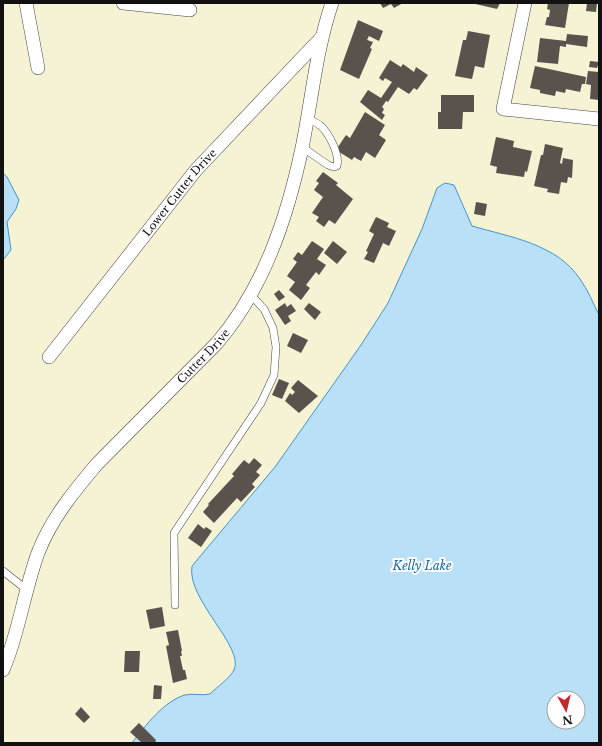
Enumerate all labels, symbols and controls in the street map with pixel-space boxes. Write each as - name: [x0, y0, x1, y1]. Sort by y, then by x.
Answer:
- street label: Lower Cutter Drive: [140, 146, 219, 239]
- street label: Cutter Drive: [174, 326, 233, 386]
- water label: Kelly Lake: [392, 558, 452, 573]
- north arrow: [546, 690, 586, 730]
- text: N: [561, 712, 573, 728]

